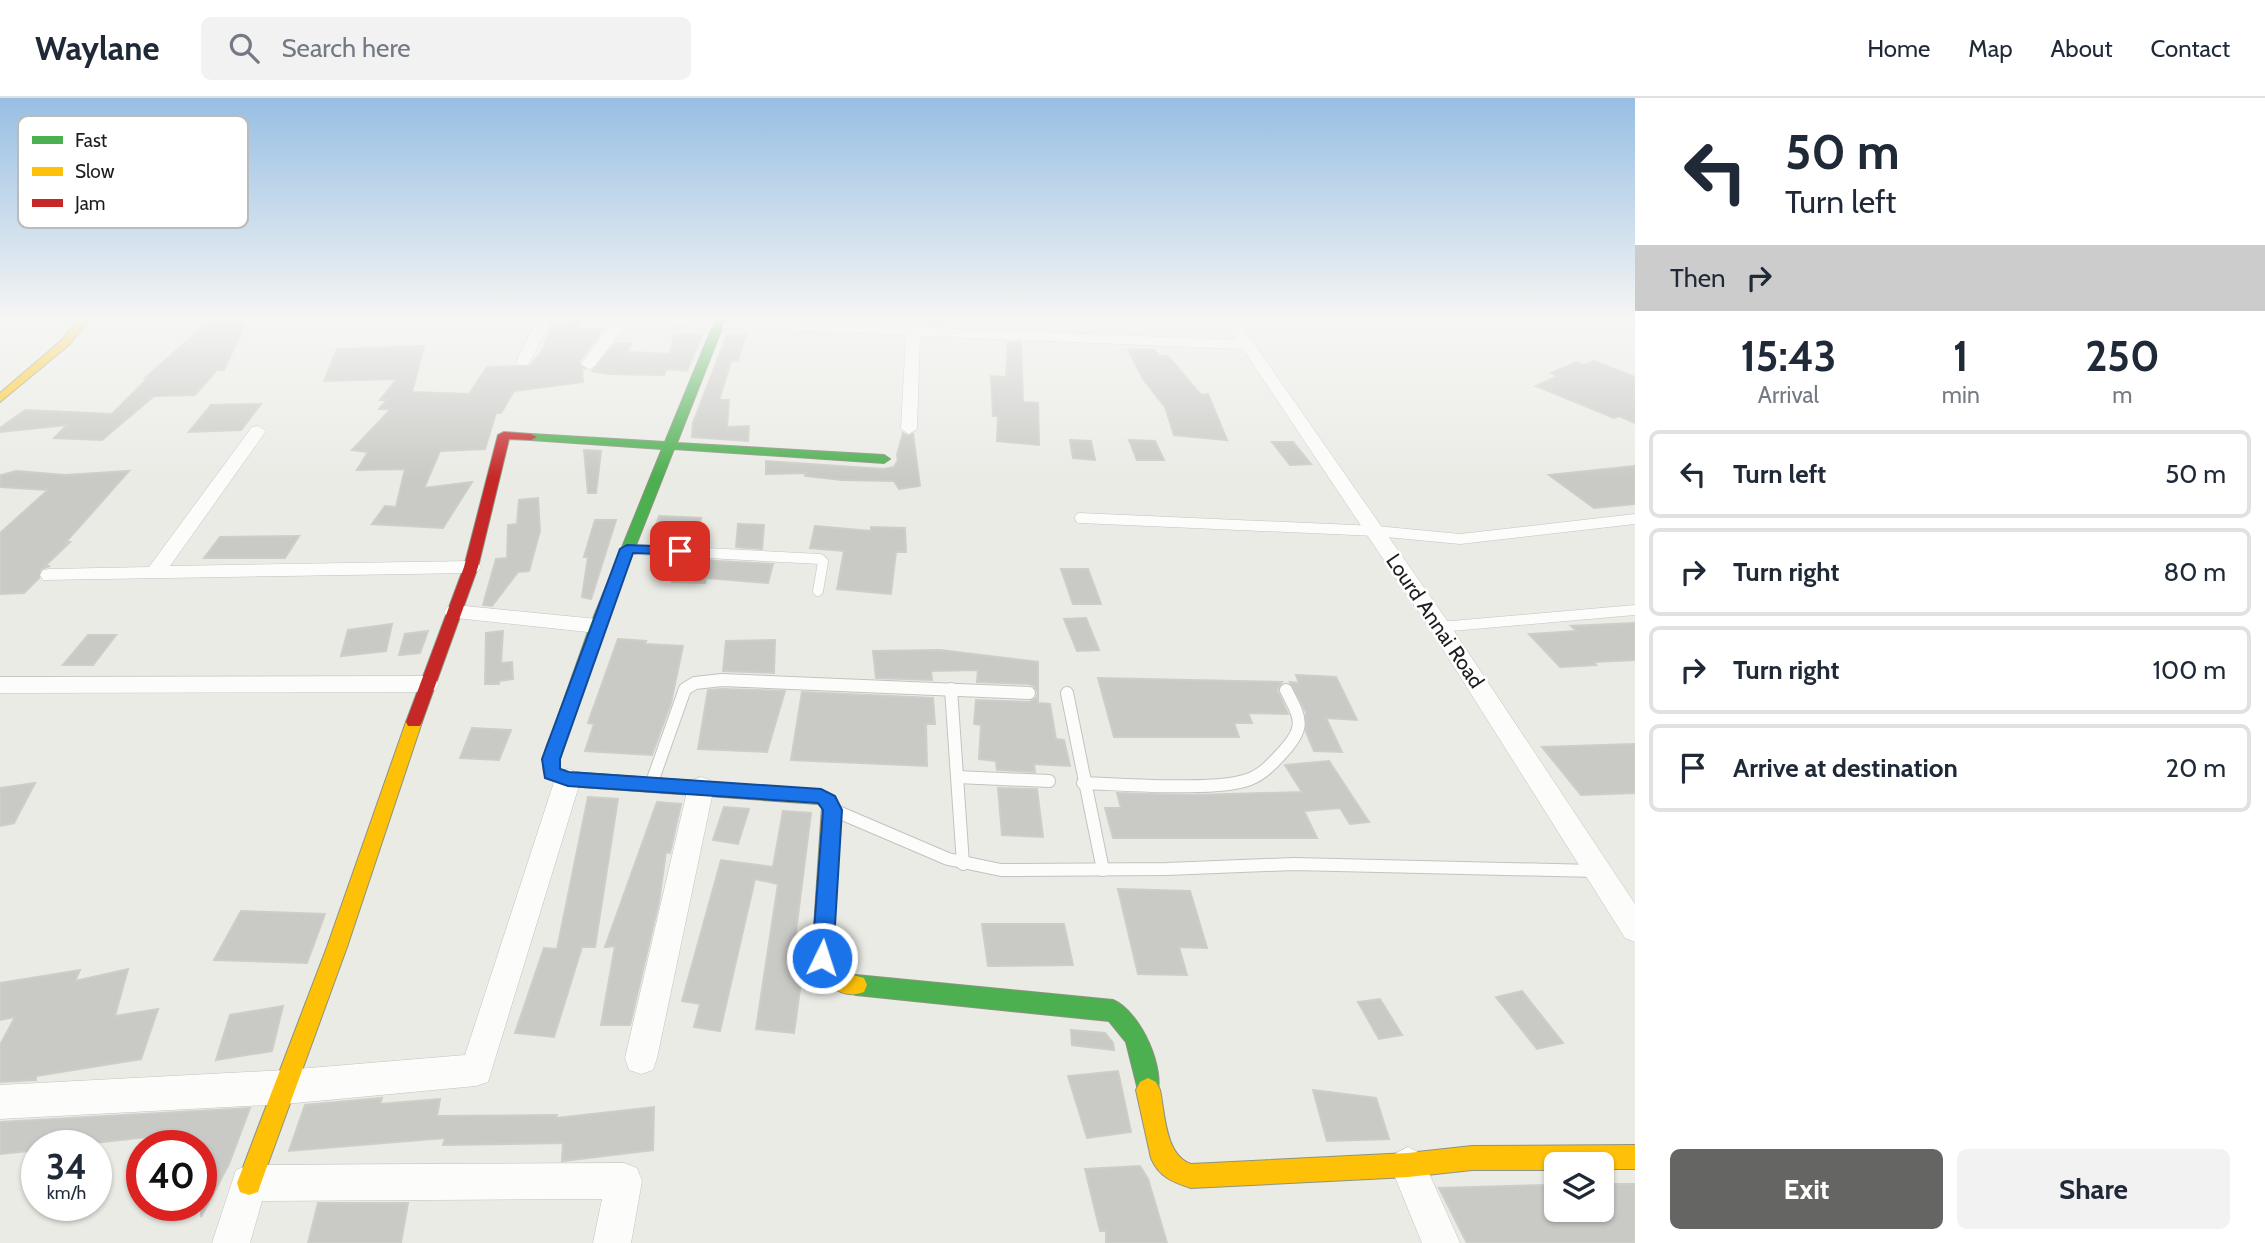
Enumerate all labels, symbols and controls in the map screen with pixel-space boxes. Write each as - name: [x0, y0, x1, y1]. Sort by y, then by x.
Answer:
- search box: [201, 17, 691, 80]
- text: Waylane: [35, 28, 159, 68]
- icon: search: [225, 29, 263, 67]
- text: Search here: [281, 32, 411, 64]
- text: Home: [1867, 34, 1930, 63]
- text: Map: [1968, 34, 2013, 63]
- text: About: [2051, 34, 2113, 63]
- text: Contact: [2151, 34, 2230, 63]
- legend: [18, 116, 248, 228]
- text: 50 m: [1785, 122, 1900, 181]
- icon: left: [1670, 126, 1761, 217]
- text: Fast: [75, 129, 108, 152]
- text: Slow: [75, 160, 115, 183]
- text: Turn left: [1785, 182, 1896, 221]
- text: Jam: [74, 192, 105, 215]
- icon: right: [1740, 259, 1778, 297]
- text: Then: [1670, 262, 1726, 294]
- text: 15:43: [1740, 330, 1836, 382]
- text: 1: [1953, 330, 1969, 382]
- text: 250: [2085, 330, 2160, 382]
- text: Arrival: [1758, 381, 1819, 409]
- text: min: [1942, 381, 1980, 409]
- text: m: [2112, 381, 2132, 409]
- icon: left: [1674, 455, 1712, 493]
- text: Turn left: [1733, 458, 1826, 490]
- text: 50 m: [2165, 458, 2226, 490]
- pin: [650, 521, 710, 581]
- icon: arrive: [661, 532, 699, 570]
- street label: Lourd Annai Road: [1381, 549, 1490, 693]
- icon: right: [1674, 553, 1712, 591]
- text: Turn right: [1733, 556, 1839, 588]
- text: 80 m: [2163, 556, 2226, 588]
- icon: right: [1674, 651, 1712, 689]
- text: Turn right: [1733, 654, 1839, 686]
- text: 100 m: [2153, 654, 2226, 686]
- icon: arrive: [1674, 749, 1712, 787]
- text: Arrive at destination: [1733, 752, 1958, 784]
- text: 20 m: [2166, 752, 2226, 784]
- position arrow: [785, 921, 859, 995]
- speed limit sign: 40: [126, 1130, 217, 1221]
- text: 34: [46, 1145, 87, 1188]
- button: Exit: [1670, 1149, 1943, 1229]
- button: Share: [1957, 1149, 2230, 1229]
- map controls: [1544, 1152, 1614, 1222]
- button: layers: [1544, 1152, 1614, 1222]
- text: km/h: [47, 1182, 86, 1204]

